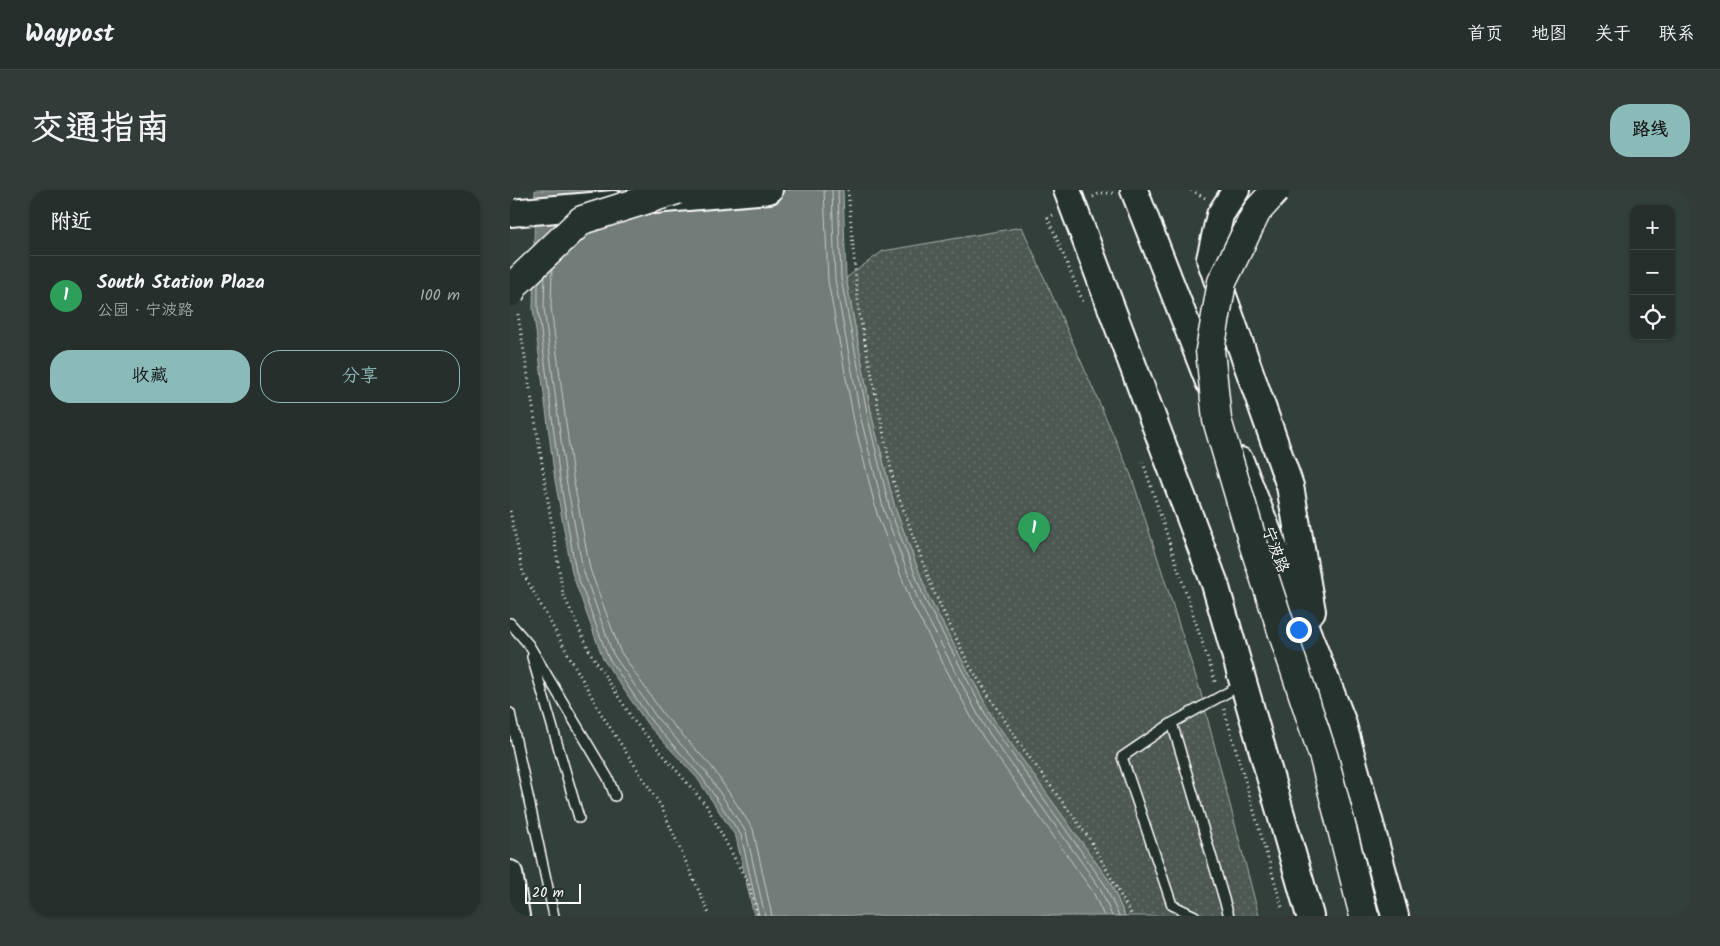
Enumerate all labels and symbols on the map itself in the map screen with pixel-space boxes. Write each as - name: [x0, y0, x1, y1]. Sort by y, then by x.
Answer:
- pin: 1: [1018, 512, 1050, 553]
- street label: 宁波路: [1255, 523, 1295, 577]
- your location: [1286, 617, 1312, 643]
- scale bar: [525, 881, 581, 904]

